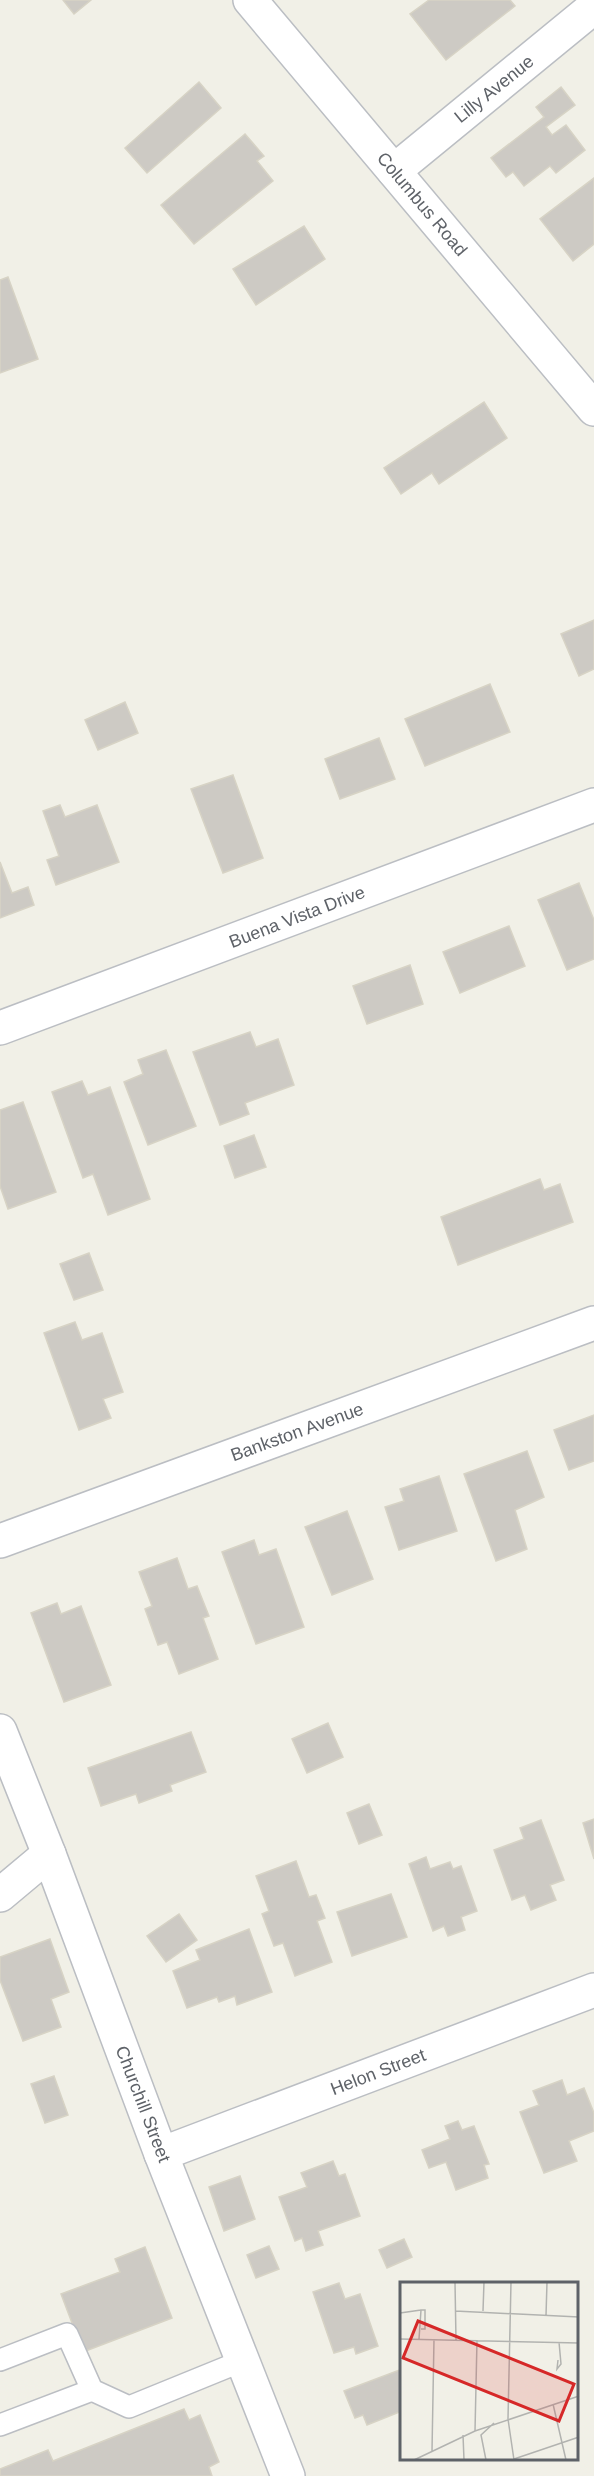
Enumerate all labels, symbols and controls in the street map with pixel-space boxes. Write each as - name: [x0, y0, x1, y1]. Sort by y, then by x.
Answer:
- street label: Lilly Avenue: [451, 51, 537, 127]
- street label: Columbus Road: [373, 148, 471, 260]
- street label: Buena Vista Drive: [226, 882, 368, 952]
- street label: Bankston Avenue: [228, 1399, 366, 1465]
- street label: Churchill Street: [112, 2043, 174, 2165]
- street label: Helon Street: [328, 2045, 428, 2099]
- inset map: [400, 2282, 579, 2461]

